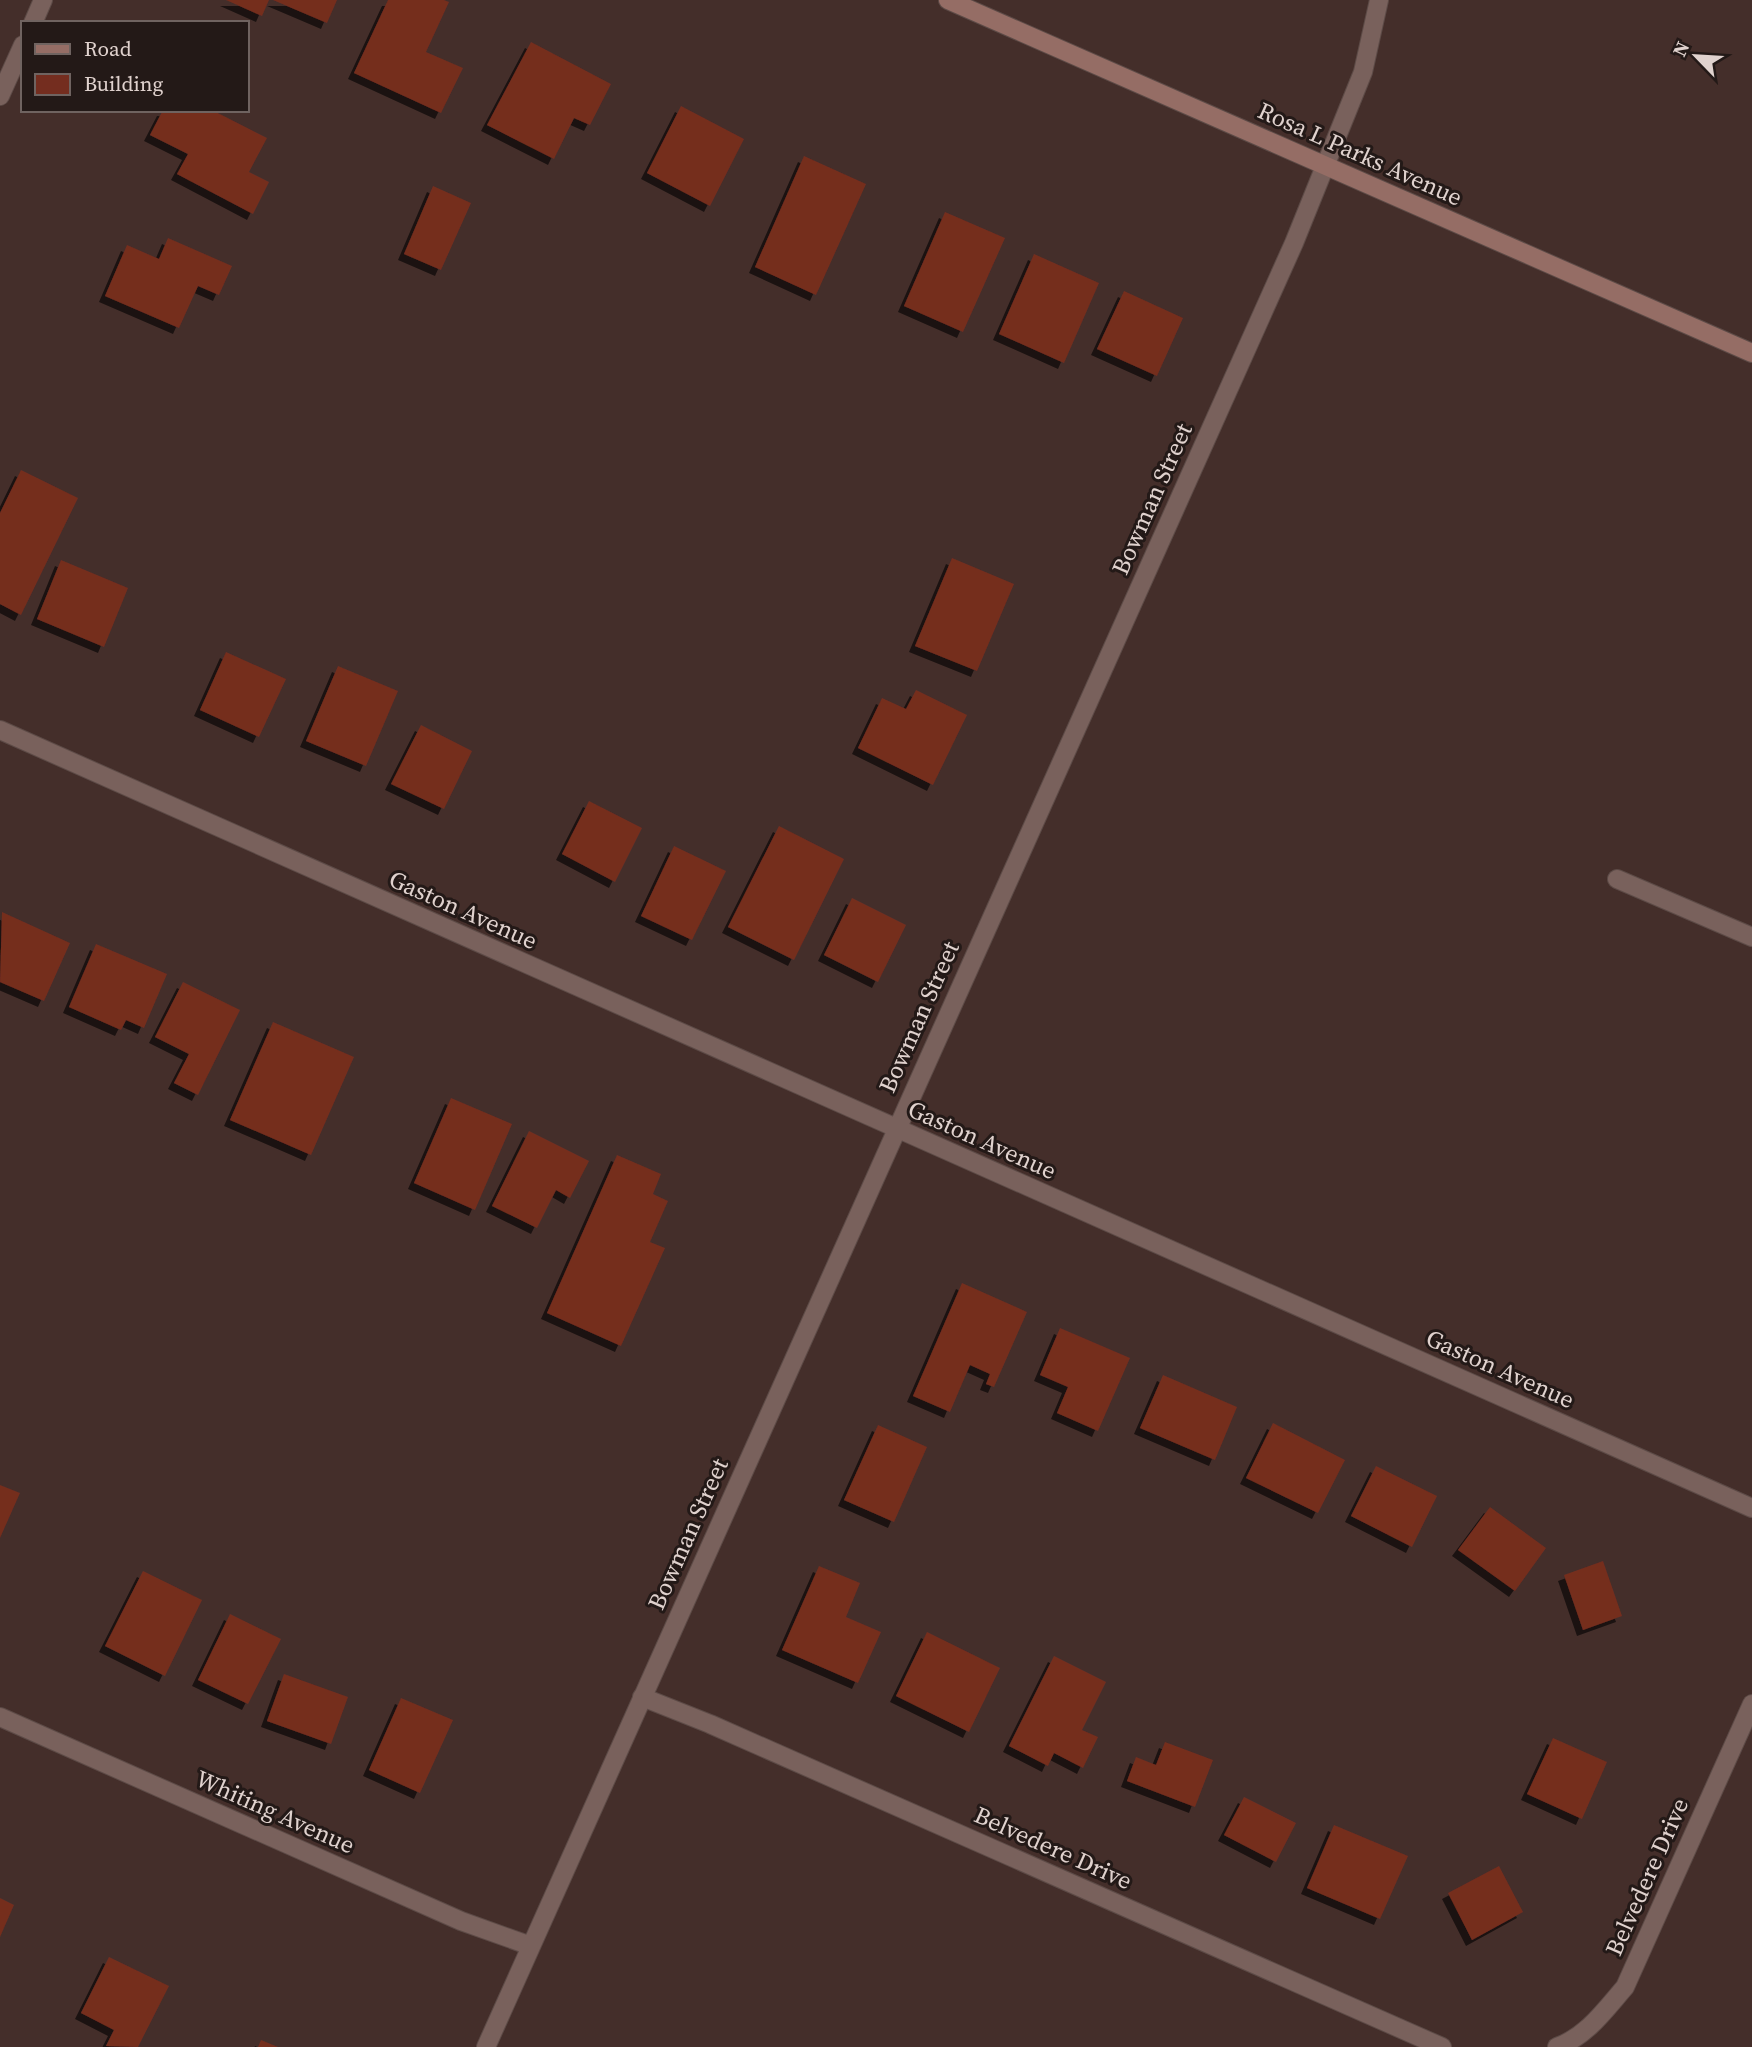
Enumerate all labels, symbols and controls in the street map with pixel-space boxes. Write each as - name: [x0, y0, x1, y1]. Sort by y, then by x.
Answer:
- legend: [21, 21, 248, 112]
- north arrow: [1661, 21, 1731, 91]
- text: Road: [84, 34, 132, 63]
- text: N: [1666, 37, 1695, 61]
- text: Building: [84, 69, 163, 98]
- street label: Rosa L Parks Avenue: [1253, 94, 1468, 213]
- street label: Bowman Street: [1103, 418, 1200, 580]
- street label: Gaston Avenue: [384, 862, 542, 957]
- street label: Bowman Street: [870, 936, 967, 1098]
- street label: Gaston Avenue: [903, 1092, 1061, 1187]
- street label: Gaston Avenue: [1421, 1321, 1579, 1416]
- street label: Bowman Street: [639, 1453, 736, 1615]
- street label: Whiting Avenue: [190, 1762, 360, 1861]
- street label: Belvedere Drive: [1597, 1793, 1696, 1961]
- street label: Belvedere Drive: [969, 1798, 1137, 1897]

